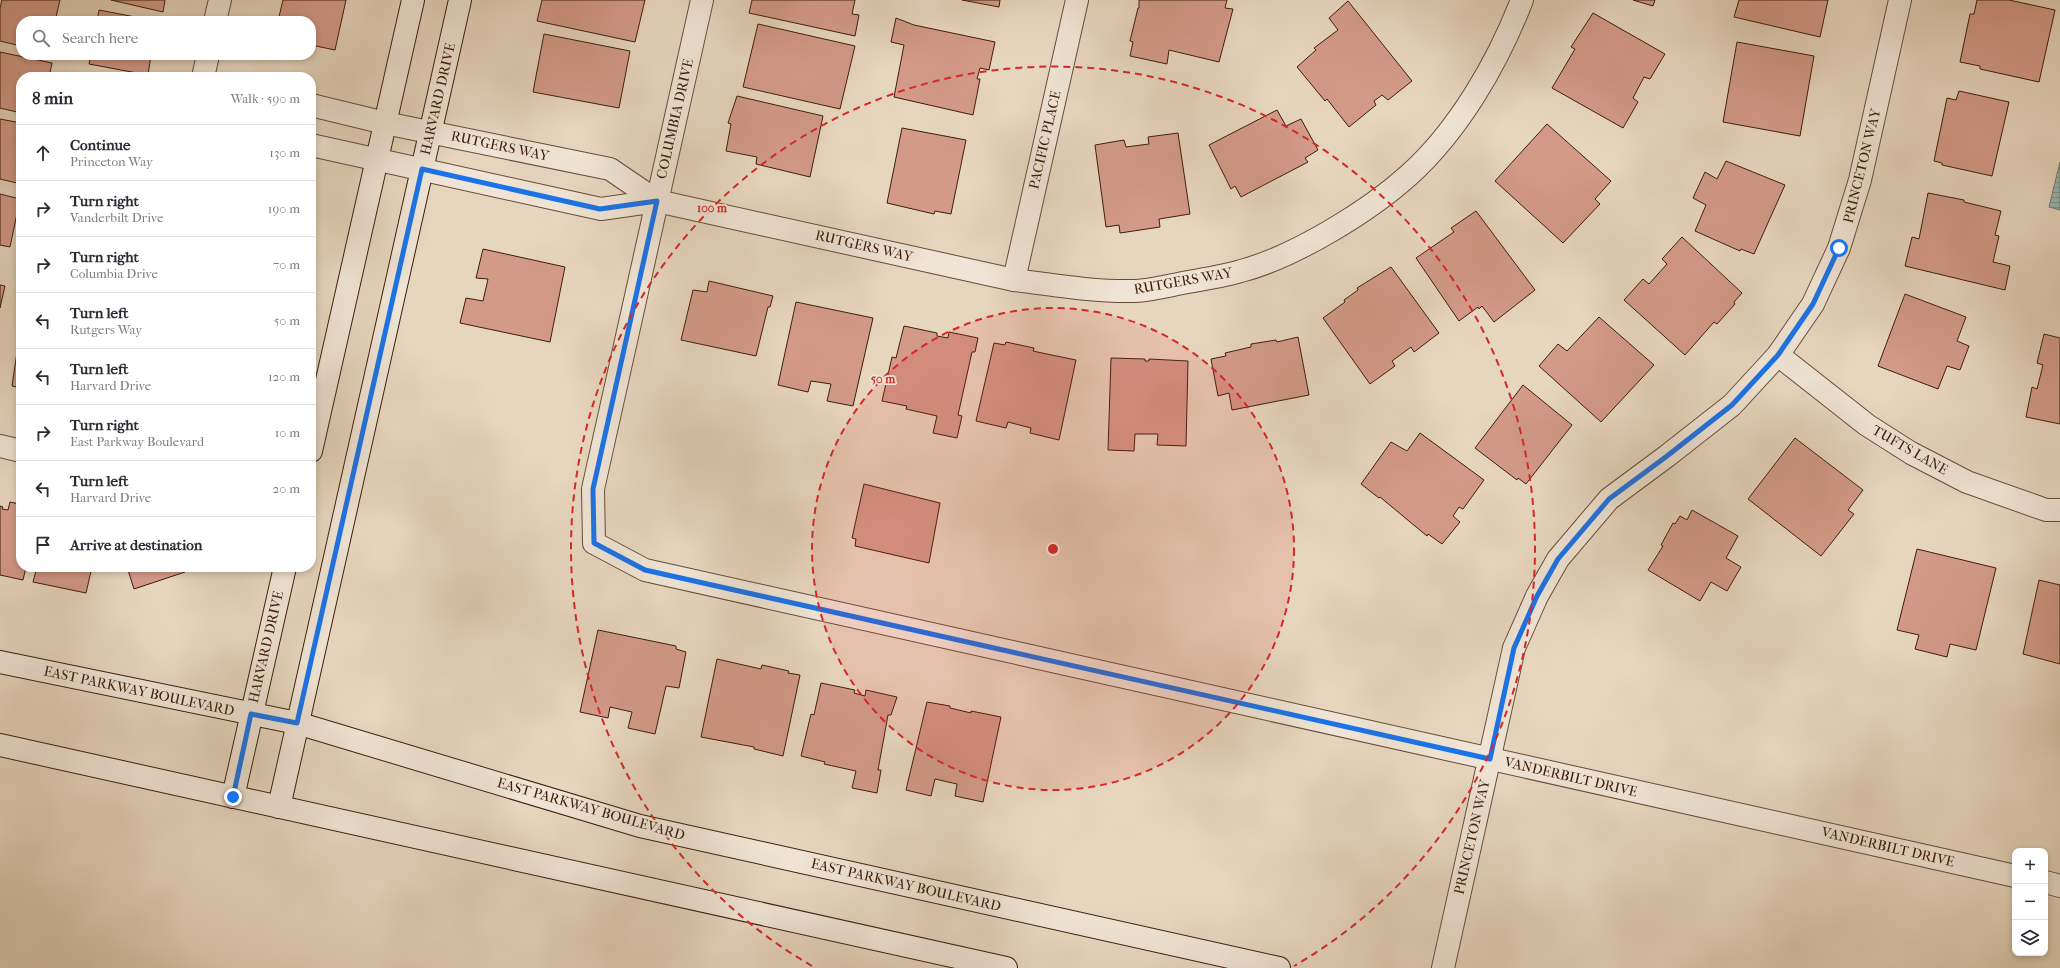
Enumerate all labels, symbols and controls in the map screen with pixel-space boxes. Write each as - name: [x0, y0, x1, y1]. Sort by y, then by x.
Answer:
- search box: [16, 16, 316, 60]
- icon: search: [30, 27, 52, 49]
- text: Search here: [62, 29, 138, 47]
- street label: HARVARD DRIVE: [417, 41, 459, 157]
- street label: COLUMBIA DRIVE: [653, 57, 697, 181]
- text: 8 min: [32, 88, 73, 108]
- street label: PACIFIC PLACE: [1025, 89, 1065, 191]
- text: Walk · 590 m: [230, 91, 300, 106]
- street label: PRINCETON WAY: [1840, 106, 1885, 225]
- street label: RUTGERS WAY: [449, 127, 551, 165]
- text: Continue: [70, 136, 130, 154]
- icon: ahead: [32, 142, 54, 164]
- text: 130 m: [269, 145, 300, 160]
- text: Princeton Way: [70, 154, 153, 169]
- text: Turn right: [70, 192, 139, 210]
- icon: right: [32, 198, 54, 220]
- text: 190 m: [268, 201, 300, 216]
- text: 100 m: [697, 201, 728, 215]
- text: Vanderbilt Drive: [70, 210, 163, 225]
- street label: RUTGERS WAY: [813, 227, 915, 266]
- route start: [1830, 239, 1848, 257]
- text: Turn right: [70, 248, 139, 266]
- icon: right: [32, 254, 54, 276]
- text: 70 m: [273, 257, 300, 272]
- street label: RUTGERS WAY: [1132, 264, 1234, 298]
- text: Columbia Drive: [70, 266, 158, 281]
- text: Turn left: [70, 304, 128, 322]
- icon: left: [32, 310, 54, 332]
- text: 50 m: [274, 313, 300, 328]
- text: Rutgers Way: [70, 322, 142, 337]
- text: Turn left: [70, 360, 128, 378]
- icon: left: [32, 366, 54, 388]
- text: 120 m: [268, 369, 300, 384]
- text: 50 m: [871, 372, 896, 386]
- text: Harvard Drive: [70, 378, 151, 393]
- text: Turn right: [70, 416, 139, 434]
- street label: TUFTS LANE: [1869, 421, 1951, 479]
- icon: right: [32, 422, 54, 444]
- text: 10 m: [275, 425, 300, 440]
- text: East Parkway Boulevard: [70, 434, 204, 449]
- text: Turn left: [70, 472, 128, 490]
- icon: left: [32, 478, 54, 500]
- text: 20 m: [273, 481, 300, 496]
- text: Harvard Drive: [70, 490, 151, 505]
- icon: arrive: [32, 534, 54, 556]
- text: Arrive at destination: [70, 536, 202, 554]
- centre of rings: [1046, 542, 1060, 556]
- street label: HARVARD DRIVE: [245, 589, 287, 705]
- street label: EAST PARKWAY BOULEVARD: [42, 662, 236, 720]
- street label: VANDERBILT DRIVE: [1502, 753, 1640, 801]
- street label: EAST PARKWAY BOULEVARD: [495, 774, 687, 844]
- street label: PRINCETON WAY: [1451, 777, 1494, 896]
- route end: [224, 788, 242, 806]
- street label: VANDERBILT DRIVE: [1819, 823, 1957, 871]
- map controls: [2012, 848, 2048, 956]
- button: +: [2012, 848, 2048, 884]
- street label: EAST PARKWAY BOULEVARD: [809, 855, 1003, 915]
- button: −: [2012, 884, 2048, 920]
- button: layers: [2012, 920, 2048, 956]

